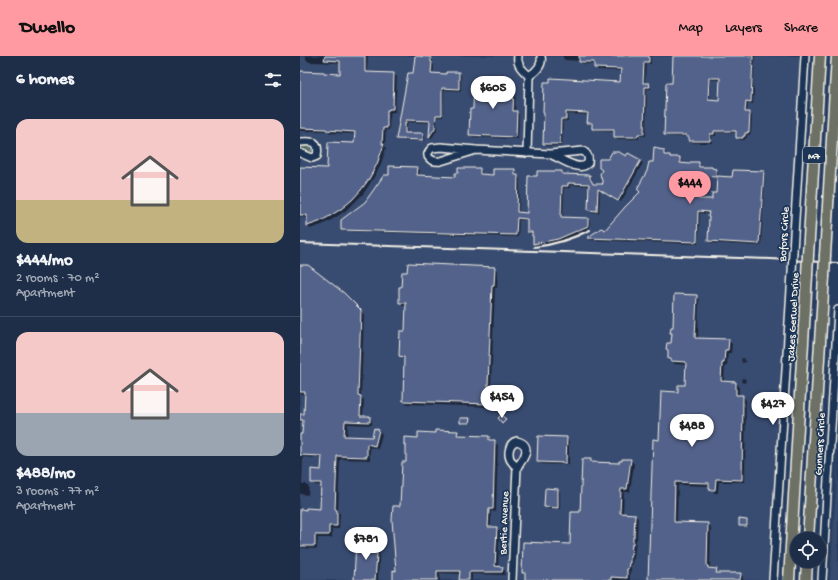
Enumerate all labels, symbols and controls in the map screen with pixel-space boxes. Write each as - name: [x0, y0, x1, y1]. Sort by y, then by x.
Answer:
- text: Dwello: [20, 17, 75, 40]
- text: Map: [679, 20, 703, 37]
- text: Layers: [725, 20, 762, 37]
- text: Share: [784, 20, 818, 37]
- icon: filters: [262, 69, 284, 91]
- text: 6 homes: [16, 70, 74, 90]
- pin: $605: [469, 76, 517, 110]
- text: $605: [480, 81, 506, 96]
- icon: home: [114, 145, 186, 217]
- road number: M7: [803, 147, 825, 163]
- pin: $444: [666, 171, 714, 205]
- text: $444: [678, 176, 702, 191]
- street label: Bofors Circle: [777, 206, 792, 263]
- text: $444/mo: [16, 251, 73, 271]
- text: 2 rooms · 70 m²: [16, 271, 99, 286]
- street label: Jakes Gerwel Drive: [786, 272, 802, 362]
- text: Apartment: [16, 286, 75, 301]
- icon: home: [114, 358, 186, 430]
- pin: $454: [478, 385, 526, 419]
- text: $454: [490, 390, 514, 405]
- pin: $427: [749, 392, 797, 426]
- text: $427: [760, 397, 786, 412]
- street label: Gunners Circle: [813, 412, 829, 476]
- pin: $488: [668, 414, 716, 448]
- text: $488: [679, 419, 705, 434]
- text: $488/mo: [16, 464, 75, 484]
- text: 3 rooms · 77 m²: [16, 484, 99, 499]
- street label: Bertie Avenue: [498, 491, 512, 556]
- text: Apartment: [16, 499, 75, 514]
- pin: $781: [342, 527, 390, 561]
- text: $781: [354, 532, 378, 547]
- map controls: [790, 532, 826, 568]
- button: locate: [790, 532, 826, 568]

